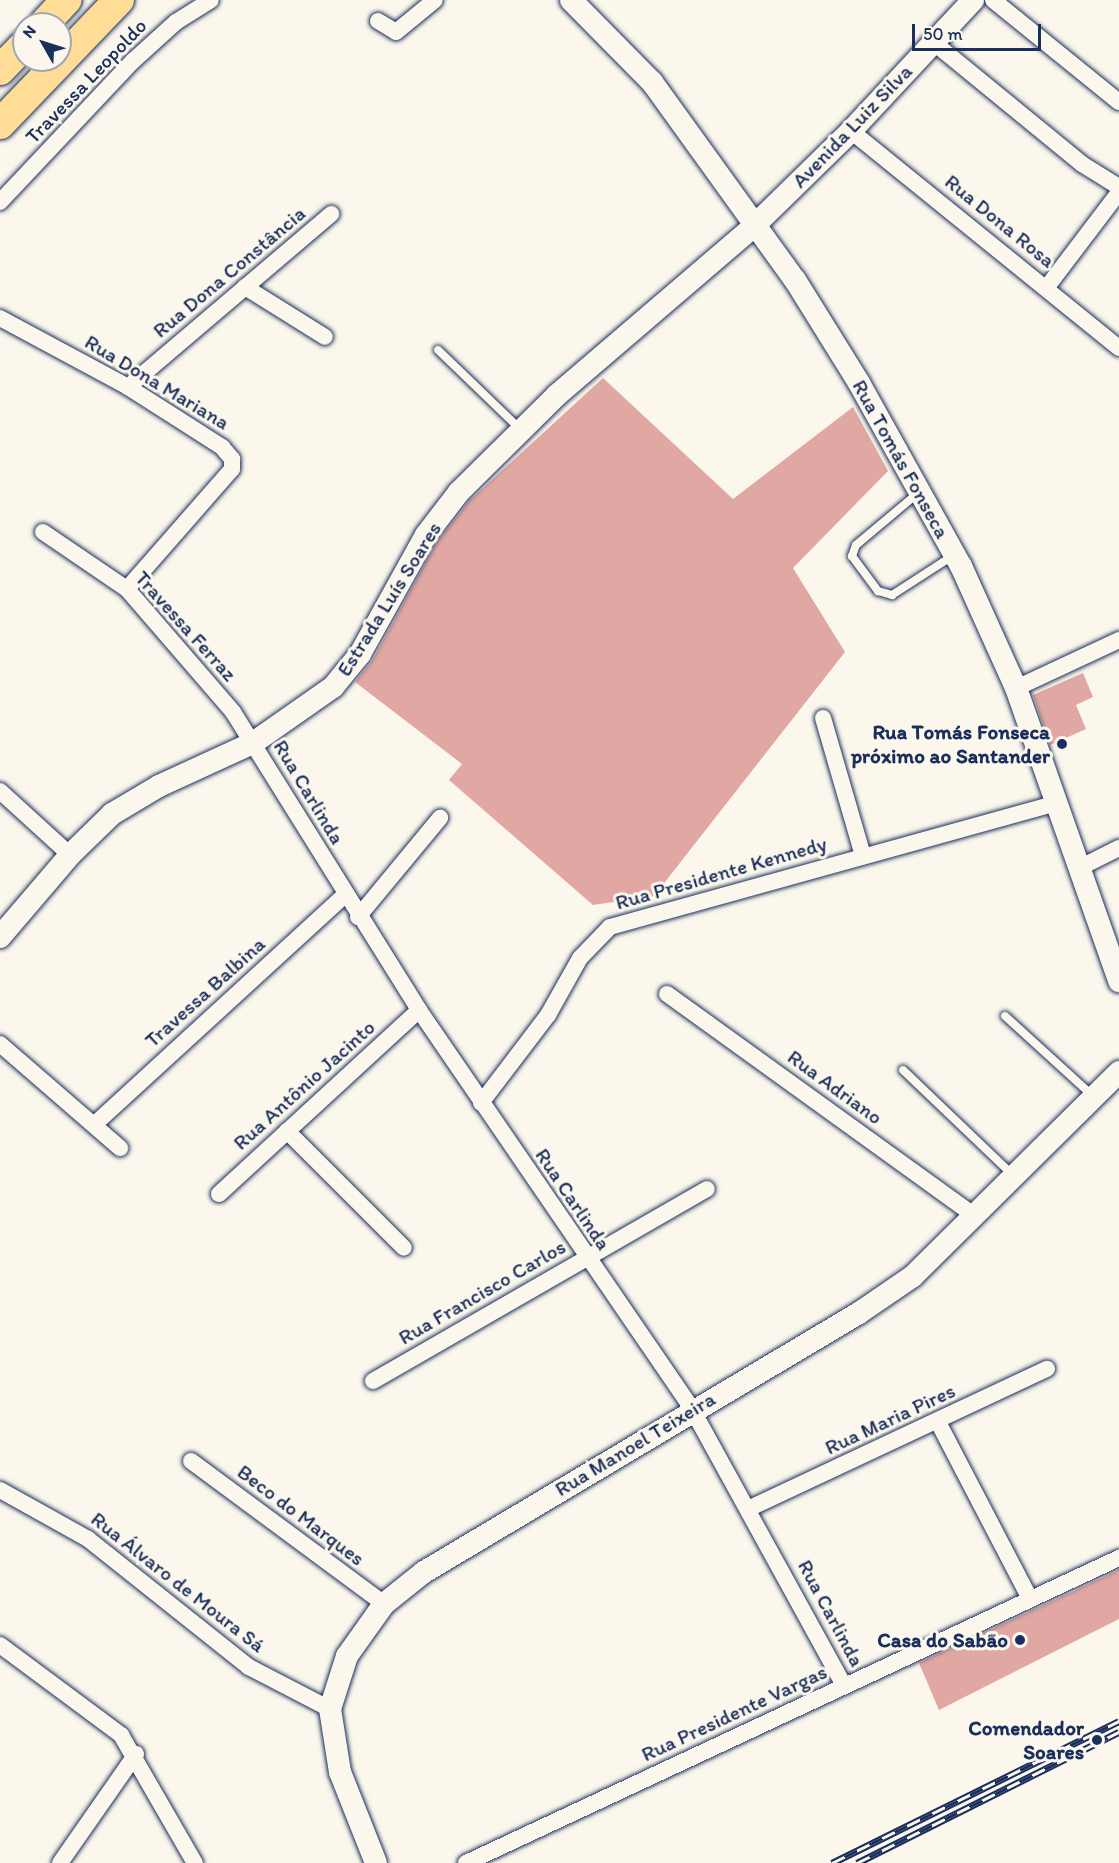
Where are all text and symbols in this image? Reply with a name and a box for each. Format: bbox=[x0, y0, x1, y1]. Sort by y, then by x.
north arrow bbox=[12, 12, 72, 72]
scale bar bbox=[915, 12, 1044, 50]
street label: Travessa Leopoldo bbox=[20, 13, 152, 149]
text: N bbox=[18, 21, 40, 42]
text: 50 m bbox=[923, 23, 963, 45]
street label: Avenida Luiz Silva bbox=[787, 59, 917, 193]
street label: Rua Dona Rosa bbox=[940, 169, 1060, 273]
street label: Rua Dona Constância bbox=[147, 201, 311, 343]
street label: Rua Dona Mariana bbox=[80, 329, 234, 435]
street label: Rua Tomás Fonseca bbox=[847, 376, 955, 542]
street label: Estrada Luís Soares bbox=[331, 517, 447, 681]
street label: Travessa Ferraz bbox=[130, 566, 242, 686]
place label: Rua Tomás Fonseca próximo ao Santander bbox=[851, 719, 1050, 769]
street label: Rua Carlinda bbox=[268, 735, 350, 849]
marker: Rua Tomás Fonseca próximo ao Santander bbox=[1055, 737, 1069, 751]
street label: Rua Presidente Kennedy bbox=[613, 831, 829, 915]
street label: Travessa Balbina bbox=[140, 931, 270, 1053]
street label: Rua Antônio Jacinto bbox=[228, 1015, 380, 1155]
street label: Rua Adriano bbox=[783, 1044, 887, 1130]
street label: Rua Carlinda bbox=[530, 1143, 616, 1255]
street label: Rua Francisco Carlos bbox=[394, 1234, 570, 1350]
street label: Rua Maria Pires bbox=[821, 1378, 959, 1460]
street label: Rua Manoel Teixeira bbox=[552, 1387, 718, 1501]
street label: Beco do Marques bbox=[232, 1459, 370, 1571]
street label: Rua Álvaro de Moura Sá bbox=[86, 1506, 270, 1658]
street label: Rua Carlinda bbox=[792, 1555, 870, 1671]
place label: Casa do Sabão bbox=[877, 1627, 1008, 1653]
marker: Casa do Sabão bbox=[1013, 1633, 1027, 1647]
street label: Rua Presidente Vargas bbox=[637, 1659, 831, 1767]
place label: Comendador Soares bbox=[968, 1715, 1084, 1765]
marker: Comendador Soares bbox=[1088, 1731, 1106, 1749]

